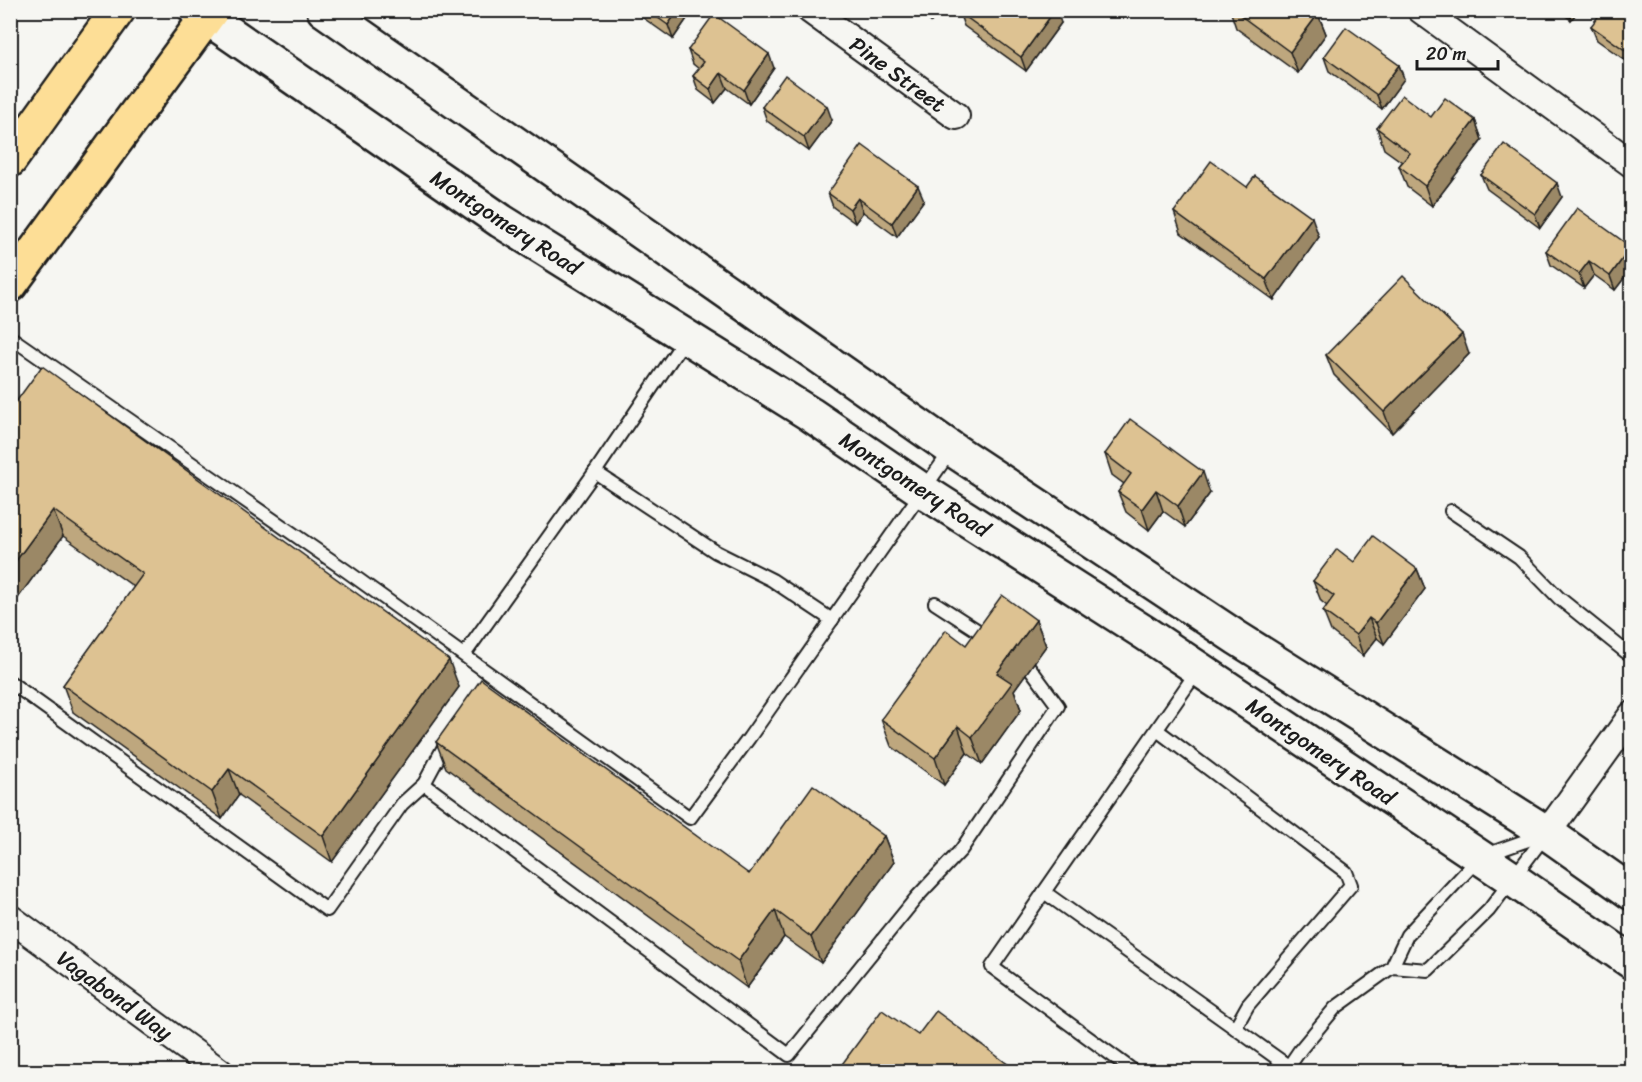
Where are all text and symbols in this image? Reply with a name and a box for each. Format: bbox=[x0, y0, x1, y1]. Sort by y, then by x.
street label: Pine Street bbox=[841, 26, 955, 123]
scale bar bbox=[1417, 33, 1498, 71]
text: 20 m bbox=[1426, 38, 1466, 70]
street label: Montgomery Road bbox=[422, 159, 590, 287]
street label: Montgomery Road bbox=[831, 421, 999, 549]
street label: Montgomery Road bbox=[1238, 687, 1405, 817]
street label: Vagabond Way bbox=[48, 940, 182, 1052]

